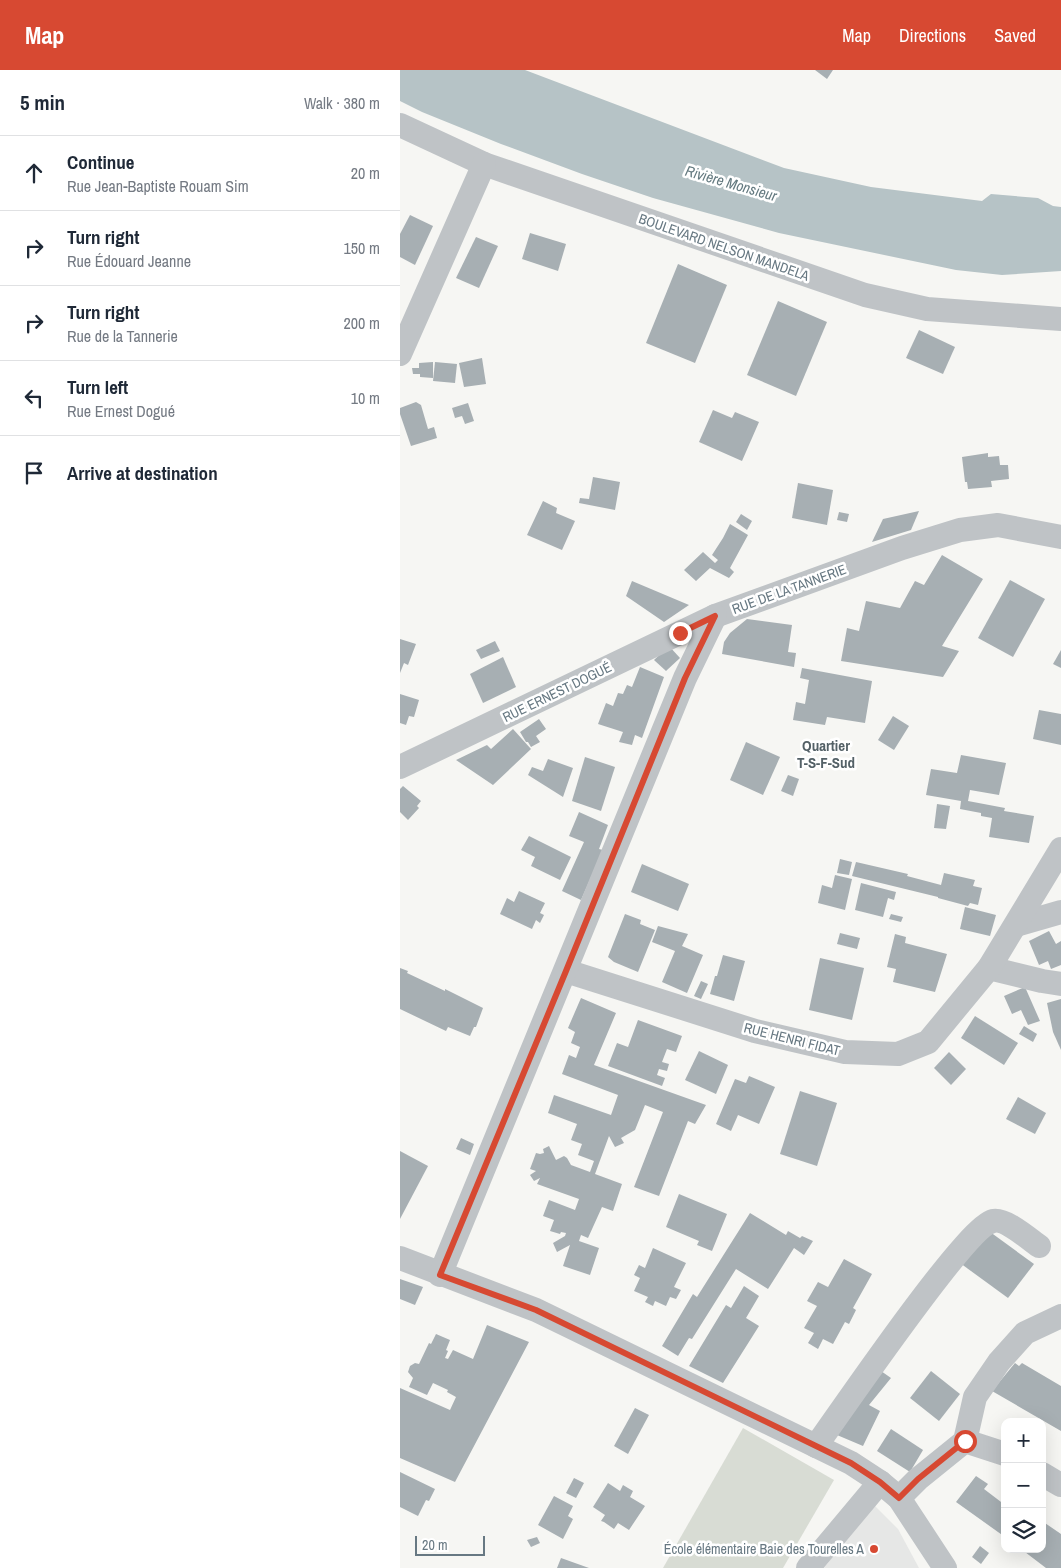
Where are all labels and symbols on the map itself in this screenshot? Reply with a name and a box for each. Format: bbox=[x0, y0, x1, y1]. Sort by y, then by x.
water label: Rivière Monsieur bbox=[683, 160, 780, 206]
street label: BOULEVARD NELSON MANDELA bbox=[636, 209, 812, 285]
street label: RUE DE LA TANNERIE bbox=[729, 560, 849, 618]
route end bbox=[669, 622, 692, 645]
street label: RUE ERNEST DOGUÉ bbox=[500, 658, 614, 726]
district label: Quartier T-S-F-Sud bbox=[797, 735, 855, 773]
street label: RUE HENRI FIDAT bbox=[742, 1018, 842, 1060]
route start bbox=[954, 1430, 977, 1453]
scale bar bbox=[415, 1533, 485, 1556]
place label: École élémentaire Baie des Tourelles A bbox=[664, 1540, 864, 1558]
marker: École élémentaire Baie des Tourelles A bbox=[868, 1543, 880, 1555]

